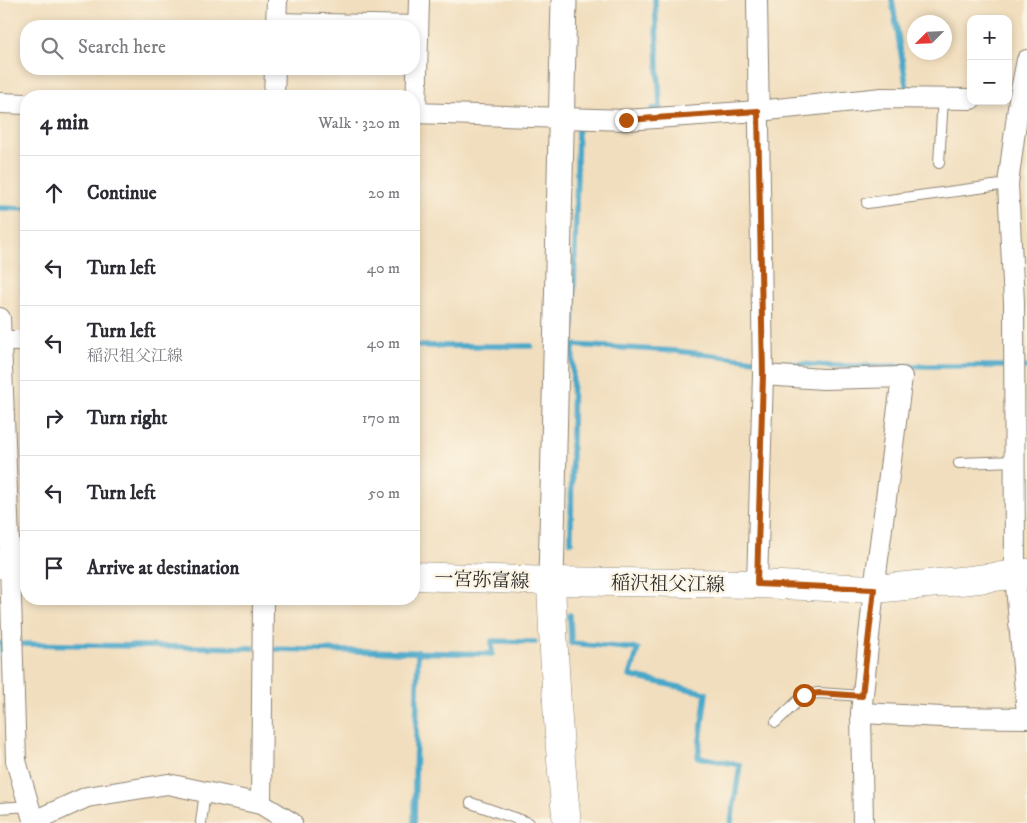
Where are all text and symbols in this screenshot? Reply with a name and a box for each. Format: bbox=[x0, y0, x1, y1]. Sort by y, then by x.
north arrow bbox=[907, 15, 952, 60]
map controls bbox=[967, 15, 1012, 105]
button: + bbox=[967, 15, 1012, 60]
search box bbox=[20, 20, 420, 75]
icon: search bbox=[38, 34, 66, 62]
text: Search here bbox=[78, 36, 166, 59]
button: − bbox=[967, 60, 1012, 105]
route end bbox=[615, 109, 638, 132]
text: 4 min bbox=[40, 110, 89, 136]
text: Walk · 320 m bbox=[318, 113, 400, 133]
icon: ahead bbox=[40, 179, 68, 207]
text: Continue bbox=[87, 182, 157, 205]
text: 20 m bbox=[368, 183, 400, 203]
icon: left bbox=[40, 254, 68, 282]
text: Turn left bbox=[87, 257, 156, 280]
text: 40 m bbox=[367, 258, 400, 278]
text: Turn left bbox=[87, 320, 156, 343]
icon: left bbox=[40, 329, 68, 357]
text: 40 m bbox=[367, 333, 400, 353]
text: 稲沢祖父江線 bbox=[87, 346, 183, 366]
icon: right bbox=[40, 404, 68, 432]
text: Turn right bbox=[87, 407, 167, 430]
text: 170 m bbox=[362, 408, 400, 428]
icon: left bbox=[40, 479, 68, 507]
text: Turn left bbox=[87, 482, 156, 505]
text: 50 m bbox=[368, 483, 400, 503]
icon: arrive bbox=[40, 554, 68, 582]
text: Arrive at destination bbox=[87, 557, 239, 580]
street label: 一宮弥富線 bbox=[434, 567, 530, 594]
street label: 稲沢祖父江線 bbox=[611, 572, 725, 597]
route start bbox=[793, 684, 816, 707]

